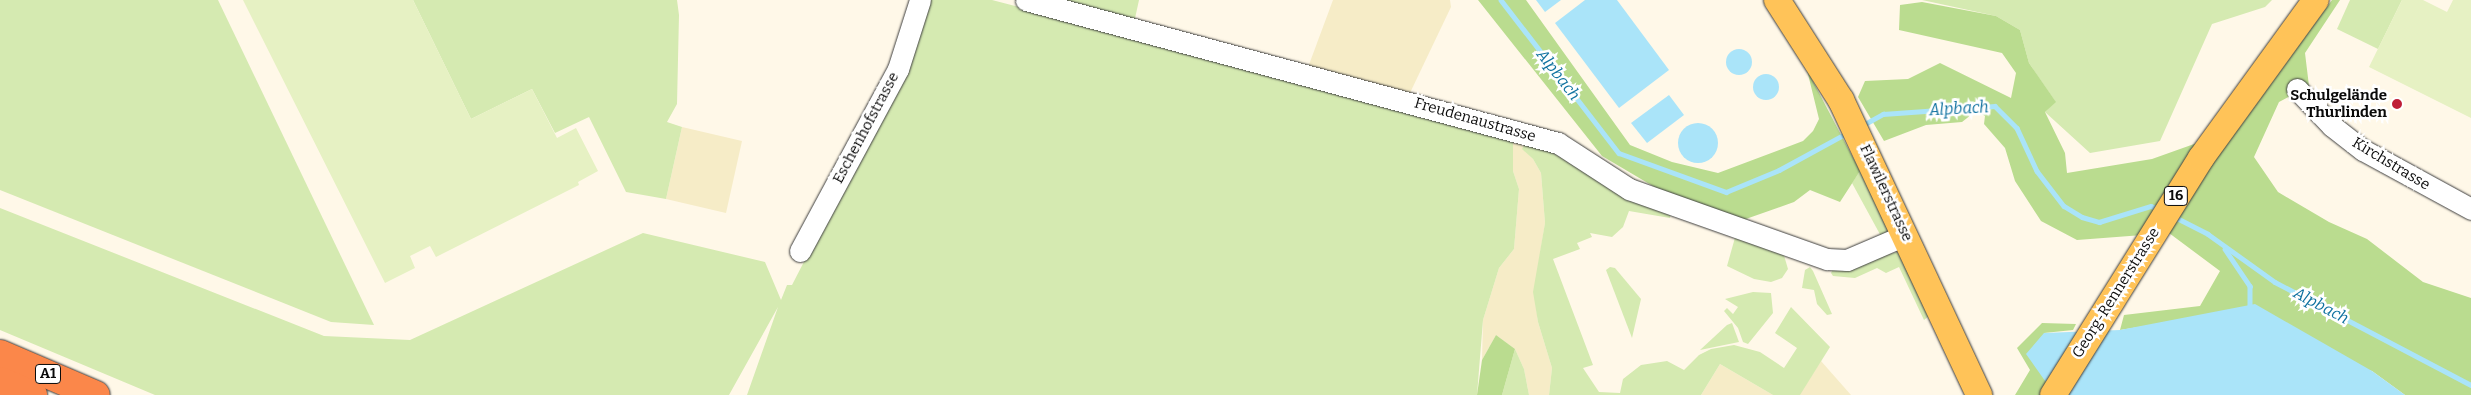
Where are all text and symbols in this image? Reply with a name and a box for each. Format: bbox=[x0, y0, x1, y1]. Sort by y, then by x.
water label: Alpbach bbox=[1532, 46, 1584, 104]
street label: Eschenhofstrasse bbox=[829, 69, 903, 187]
place label: Schulgelände Thurlinden bbox=[2290, 86, 2387, 121]
street label: Freudenaustrasse bbox=[1412, 94, 1538, 146]
water label: Alpbach bbox=[1929, 98, 1989, 120]
marker: Schulgelände Thurlinden bbox=[2391, 98, 2403, 110]
street label: Kirchstrasse bbox=[2349, 134, 2433, 194]
street label: Flawilerstrasse bbox=[1856, 142, 1916, 244]
road number: 16 bbox=[2164, 185, 2188, 208]
street label: Georg-Rennerstrasse bbox=[2069, 224, 2163, 362]
water label: Alpbach bbox=[2290, 284, 2352, 328]
road number: A1 bbox=[34, 362, 62, 386]

